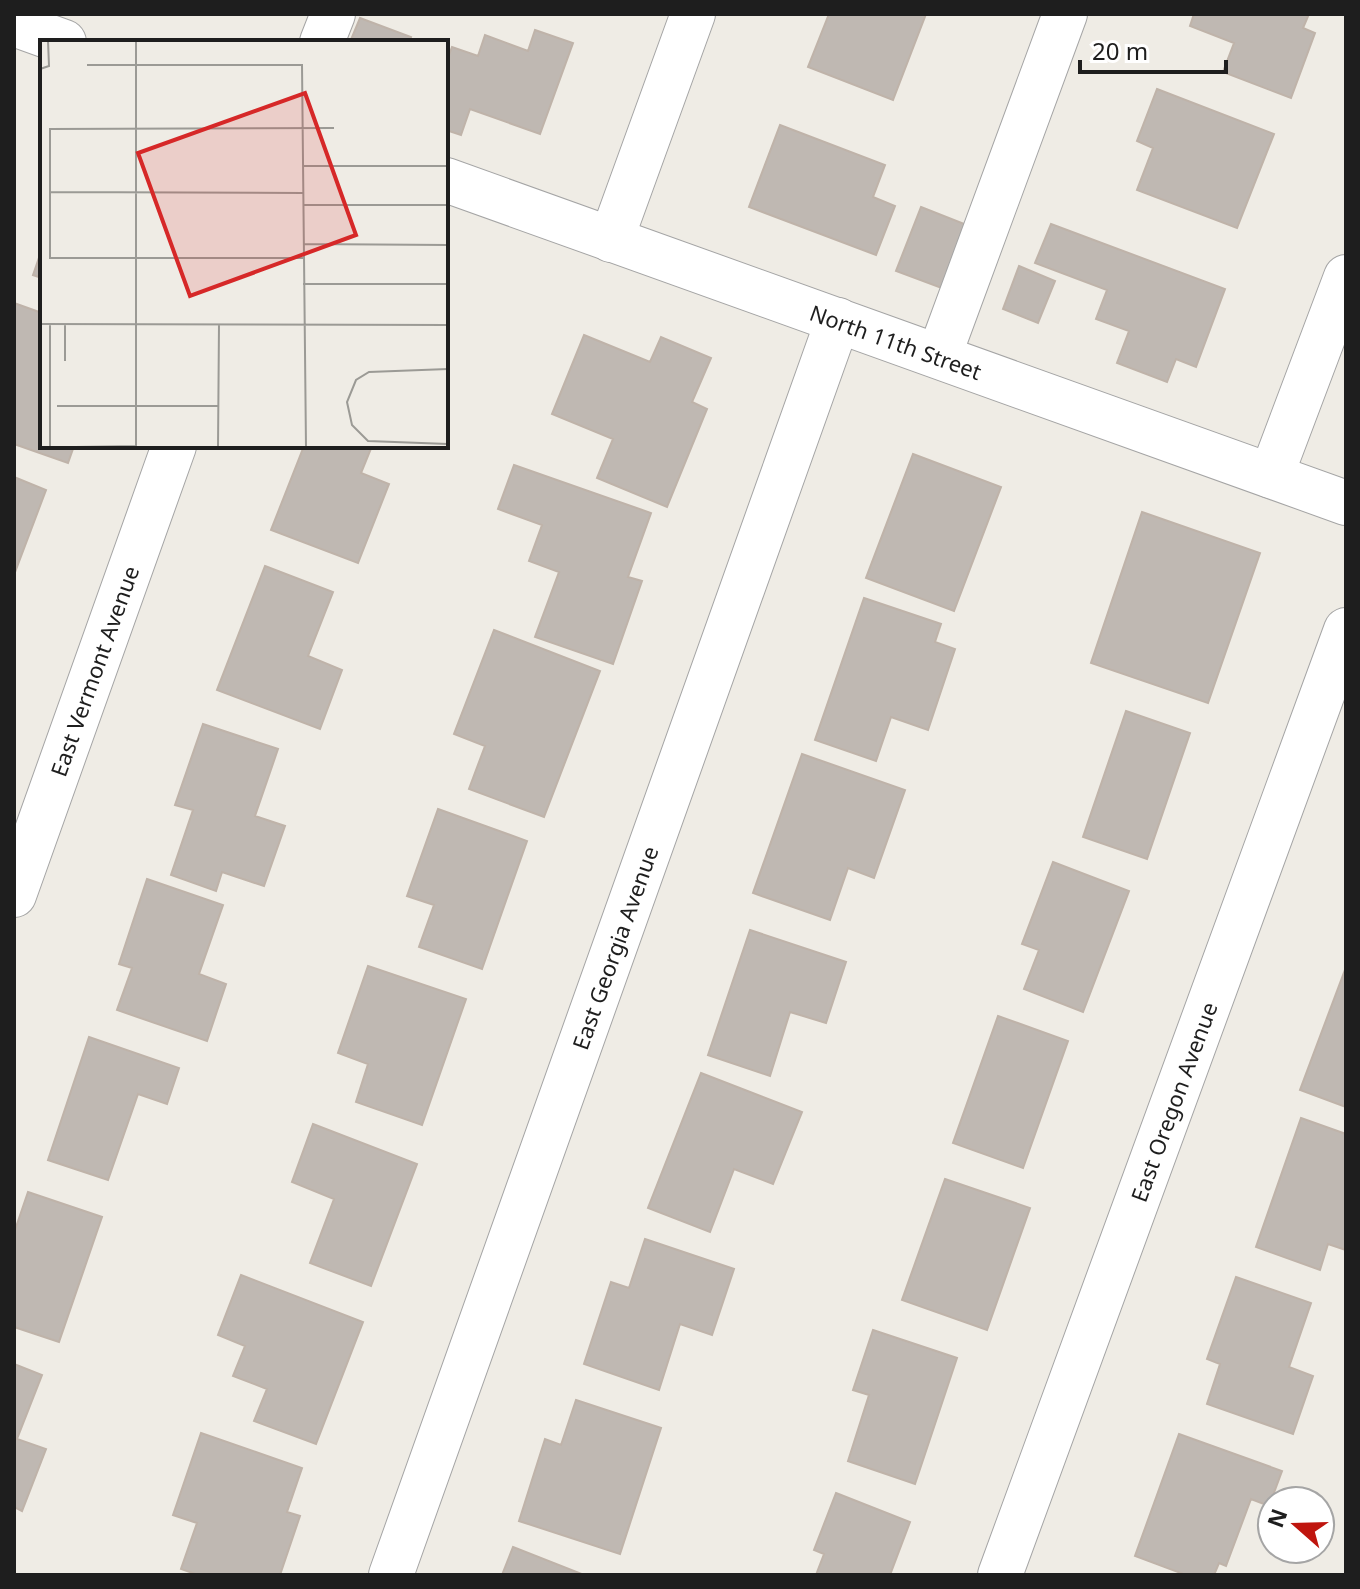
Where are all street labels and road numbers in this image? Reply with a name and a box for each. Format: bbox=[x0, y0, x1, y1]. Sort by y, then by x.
street label: North 11th Street bbox=[806, 297, 986, 386]
street label: East Vermont Avenue bbox=[43, 561, 145, 780]
street label: East Georgia Avenue bbox=[564, 842, 665, 1053]
street label: East Oregon Avenue bbox=[1123, 998, 1224, 1206]

